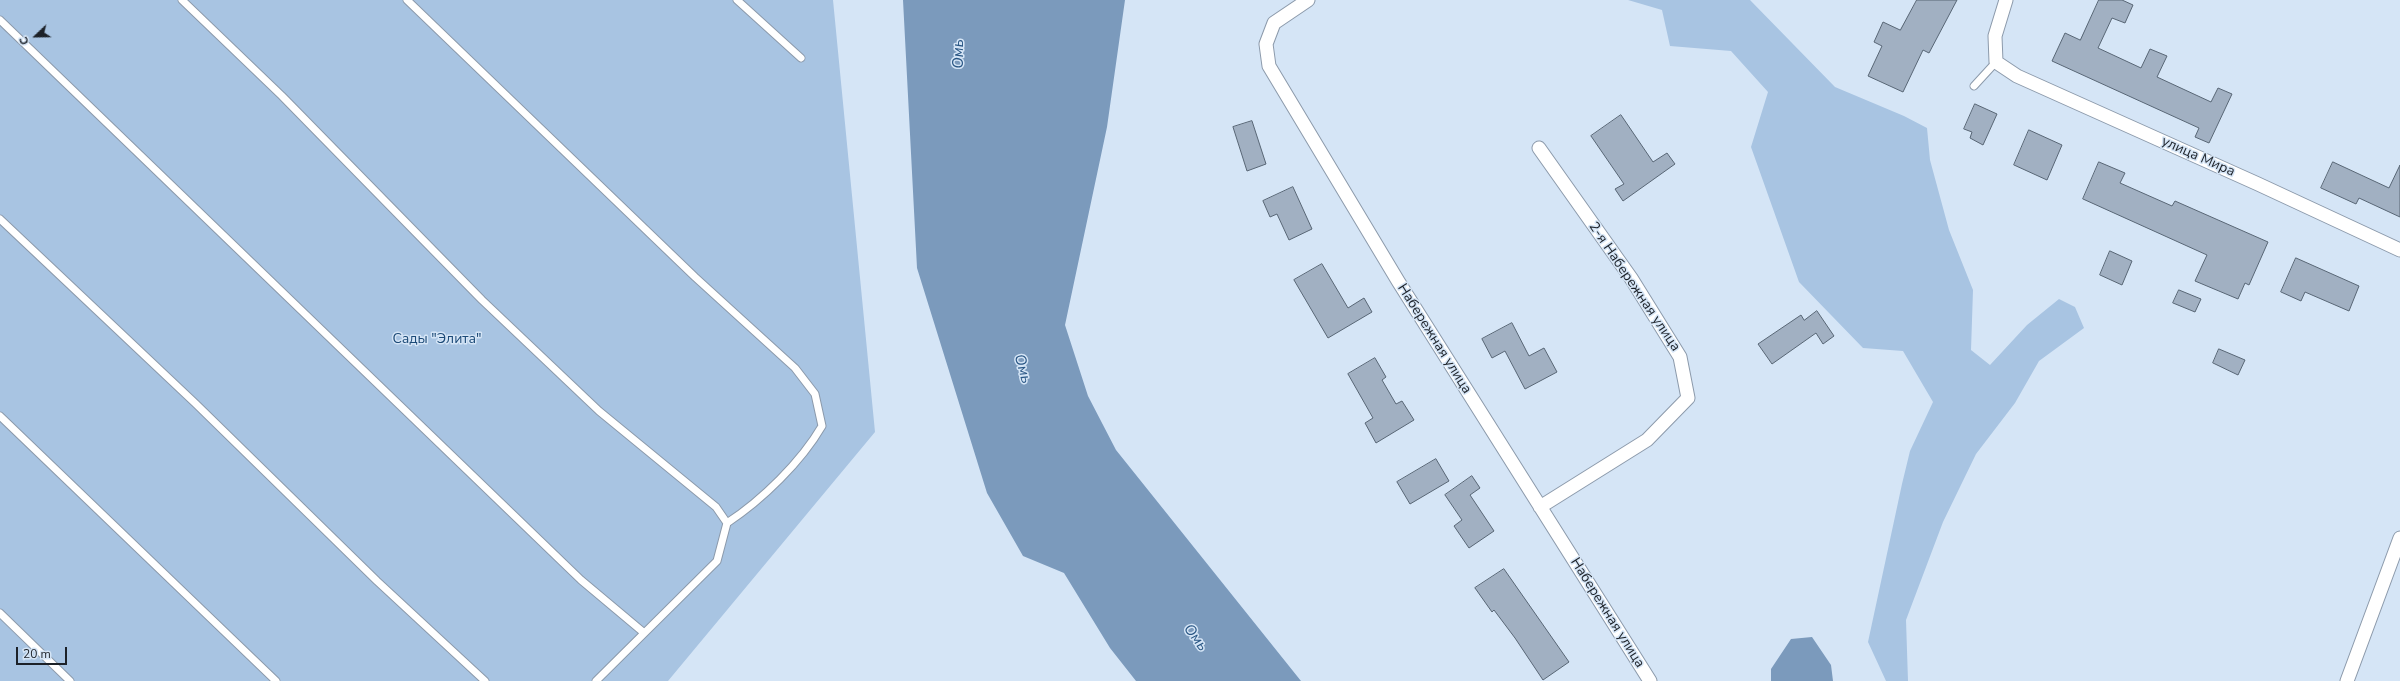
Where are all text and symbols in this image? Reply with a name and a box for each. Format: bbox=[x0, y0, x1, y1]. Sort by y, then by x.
north arrow bbox=[16, 16, 56, 56]
text: С bbox=[16, 34, 33, 47]
water label: Омь bbox=[950, 39, 968, 69]
street label: улица Мира bbox=[2159, 133, 2237, 181]
street label: 2-я Набережная улица bbox=[1585, 219, 1683, 355]
street label: Набережная улица bbox=[1393, 281, 1475, 397]
park label: Сады "Элита" bbox=[392, 332, 482, 348]
water label: Омь bbox=[1009, 352, 1035, 386]
street label: Набережная улица bbox=[1566, 555, 1648, 671]
water label: Омь bbox=[1179, 621, 1211, 655]
scale bar bbox=[18, 639, 69, 665]
text: 20 m bbox=[23, 646, 51, 662]

